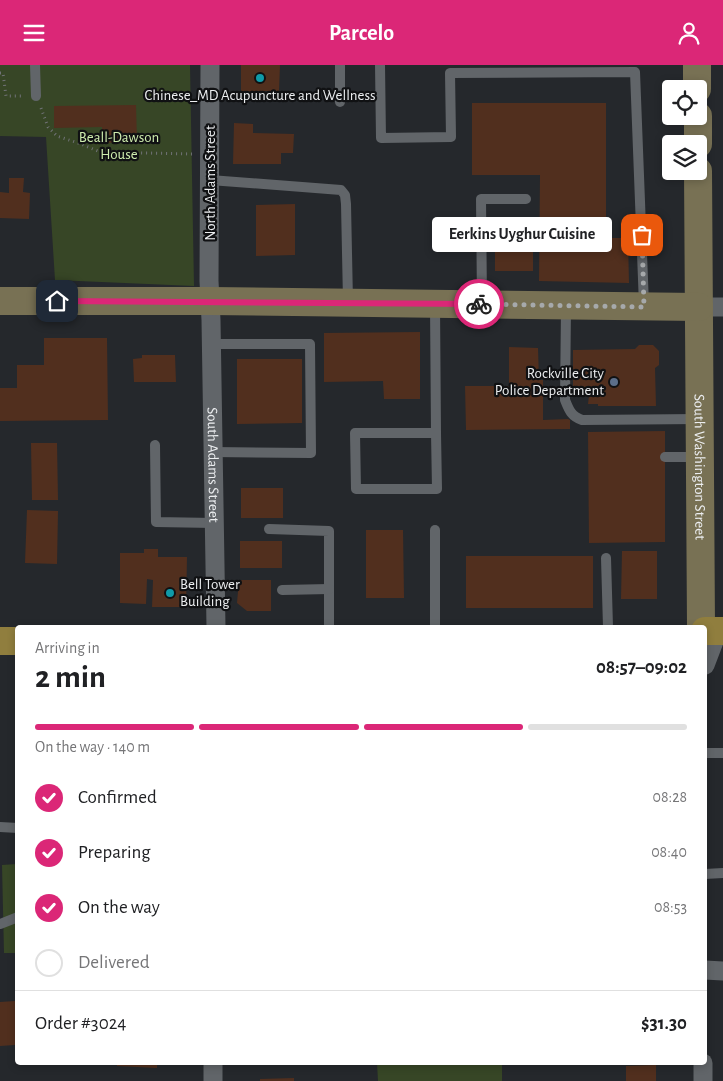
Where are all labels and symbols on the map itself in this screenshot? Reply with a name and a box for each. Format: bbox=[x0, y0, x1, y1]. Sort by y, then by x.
marker: Chinese_MD Acupuncture and Wellness bbox=[254, 72, 266, 84]
place label: Chinese_MD Acupuncture and Wellness bbox=[144, 88, 376, 103]
street label: North Adams Street bbox=[203, 125, 218, 241]
park label: Beall-Dawson House bbox=[79, 130, 159, 162]
pin bbox=[621, 214, 663, 256]
callout: Eerkins Uyghur Cuisine bbox=[432, 217, 612, 253]
courier bbox=[454, 279, 504, 329]
pin bbox=[36, 280, 78, 322]
place label: Rockville City Police Department bbox=[495, 366, 605, 398]
marker: Rockville City Police Department bbox=[608, 376, 620, 388]
street label: South Washington Street bbox=[691, 394, 707, 540]
street label: South Adams Street bbox=[204, 407, 221, 523]
place label: Bell Tower Building bbox=[180, 577, 240, 609]
marker: Bell Tower Building bbox=[164, 587, 176, 599]

